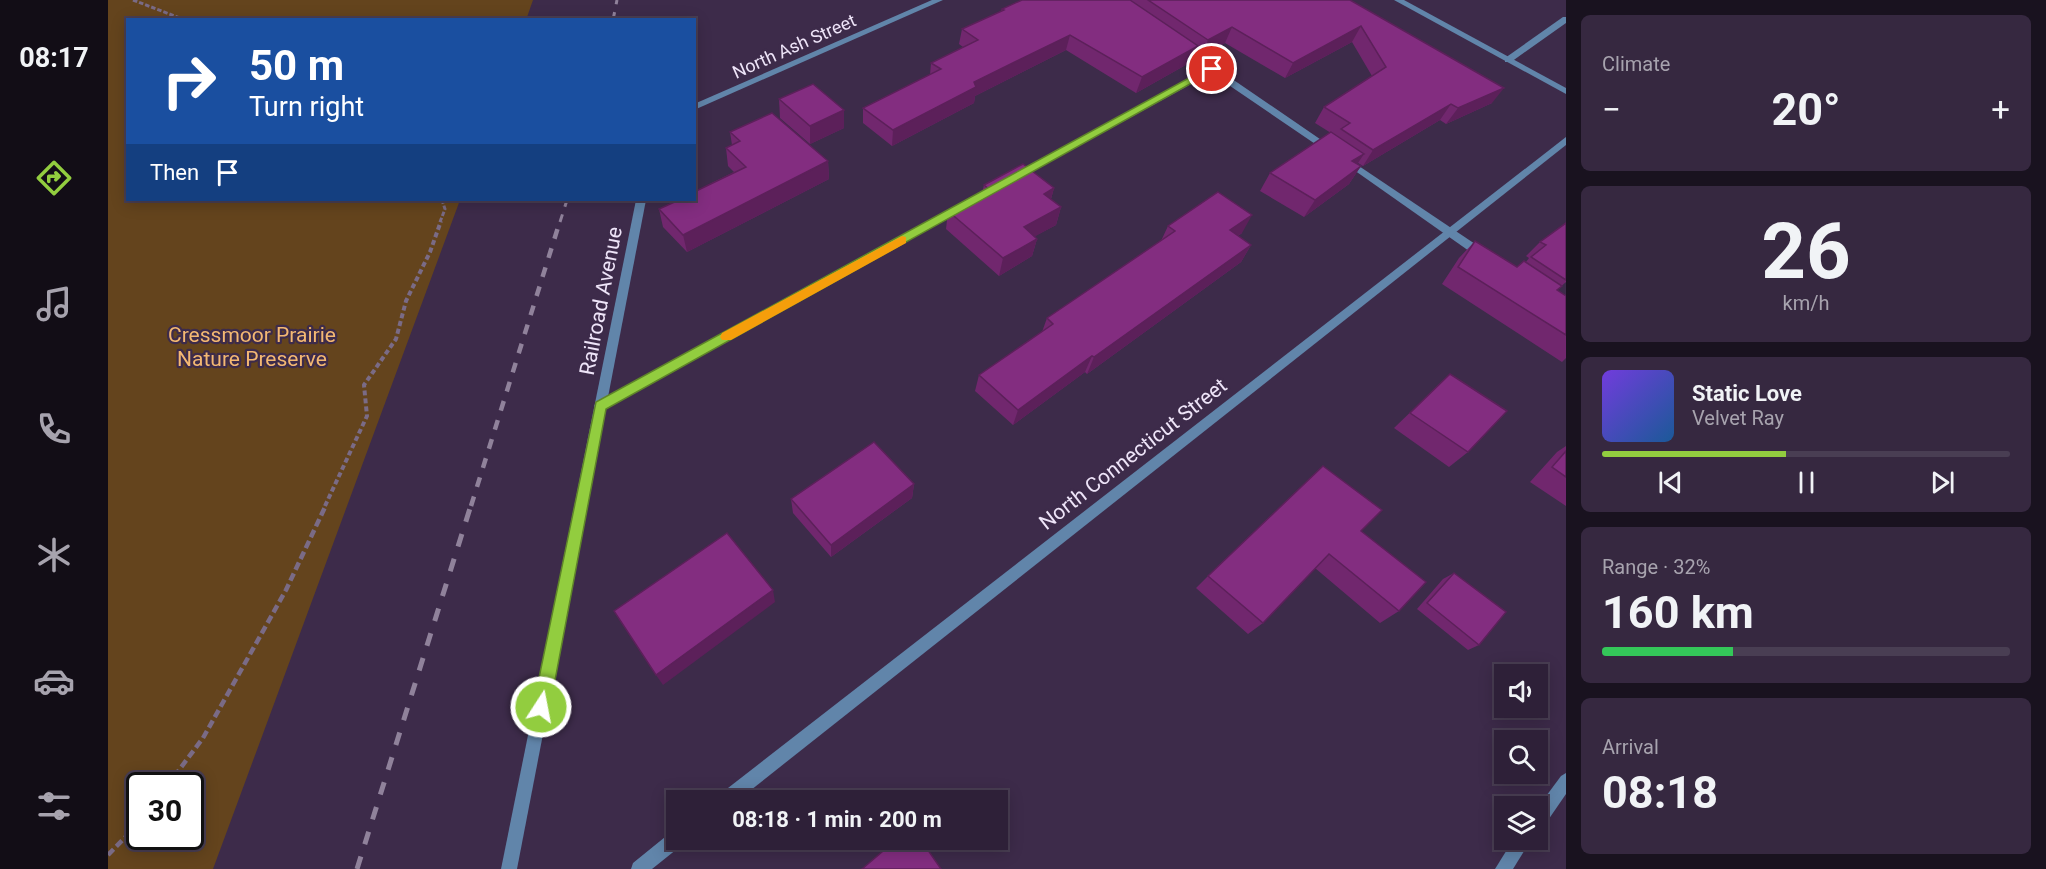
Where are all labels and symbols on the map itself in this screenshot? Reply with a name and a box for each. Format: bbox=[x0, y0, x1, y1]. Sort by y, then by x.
street label: North Ash Street bbox=[729, 9, 859, 83]
pin bbox=[1186, 43, 1237, 94]
street label: Railroad Avenue bbox=[575, 225, 627, 377]
park label: Cressmoor Prairie Nature Preserve bbox=[168, 323, 336, 371]
street label: North Connecticut Street bbox=[1035, 373, 1232, 535]
position arrow bbox=[509, 675, 573, 739]
speed limit sign: 30 bbox=[126, 772, 204, 850]

